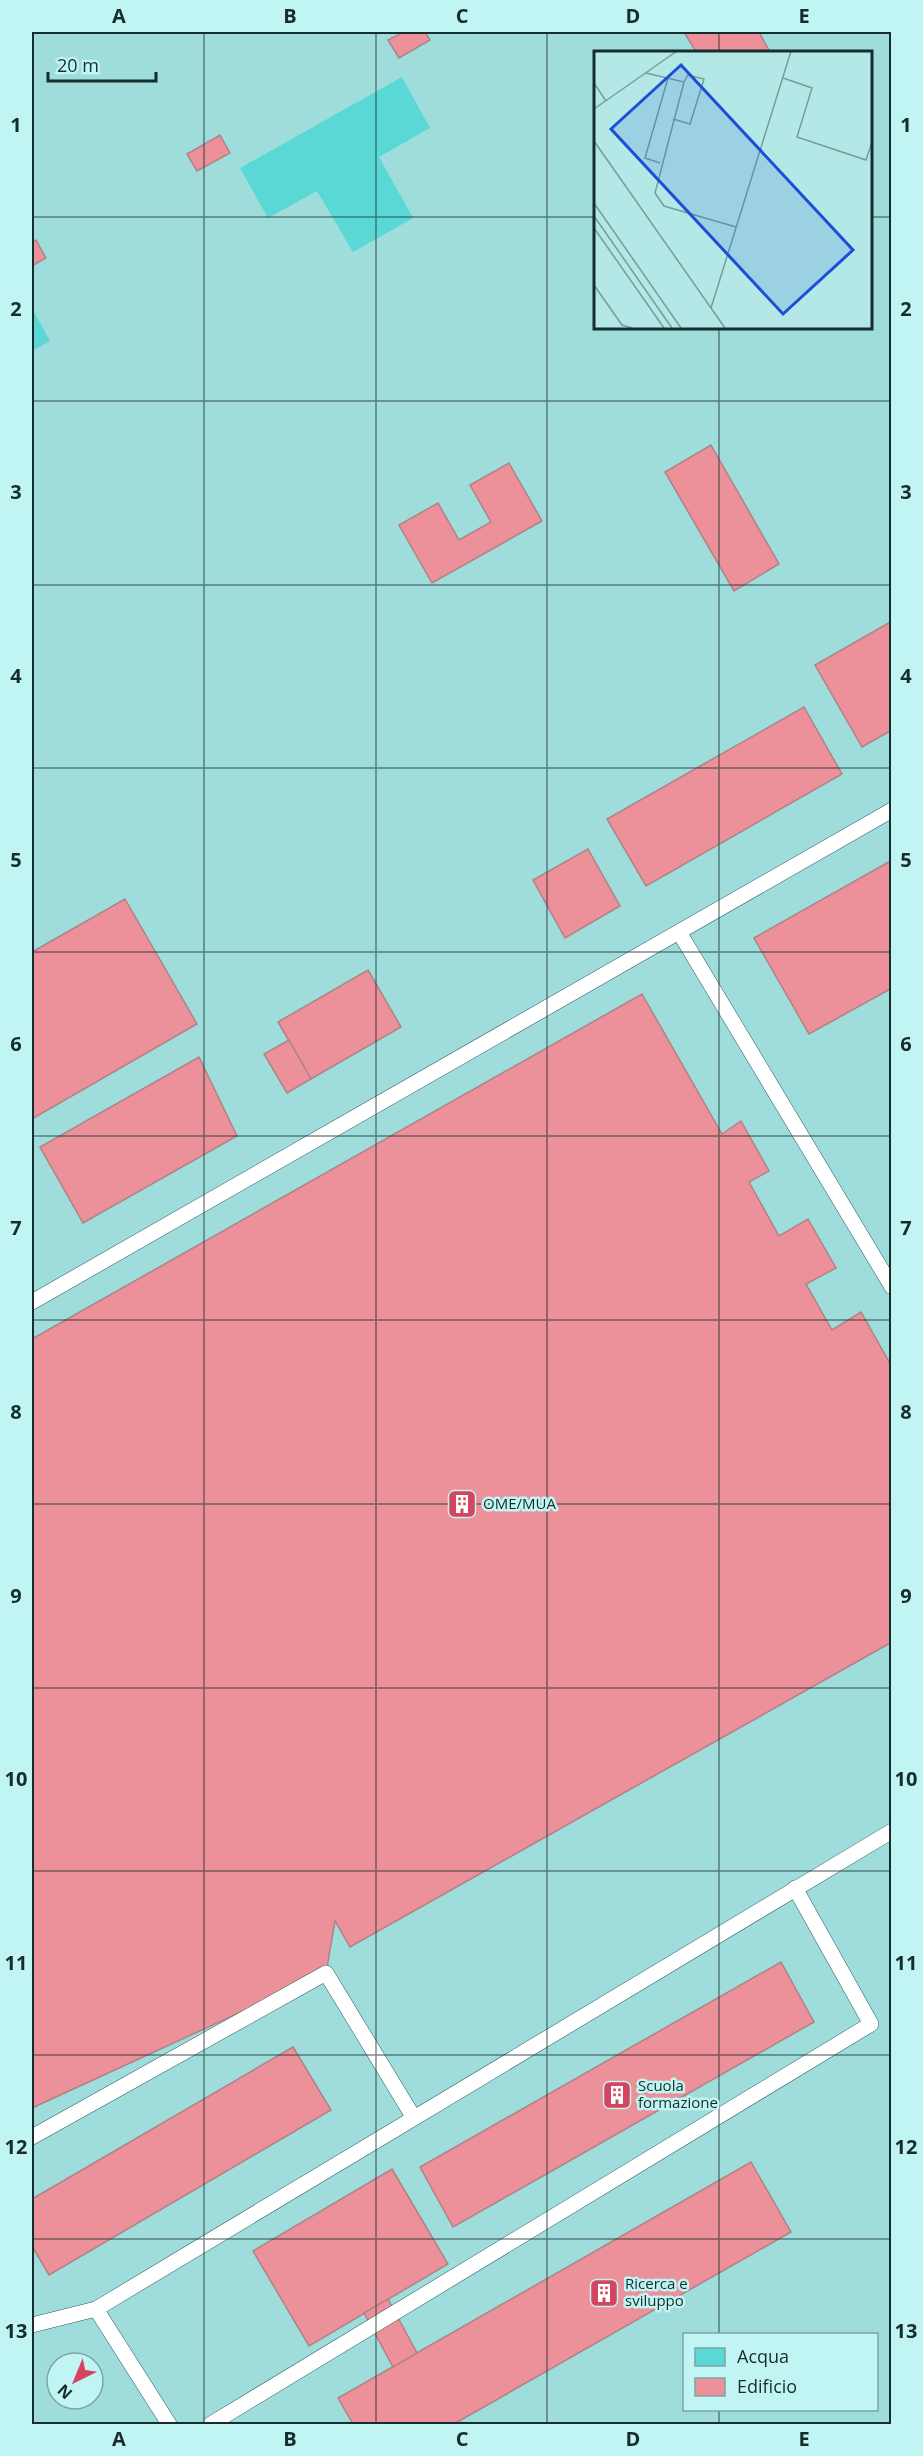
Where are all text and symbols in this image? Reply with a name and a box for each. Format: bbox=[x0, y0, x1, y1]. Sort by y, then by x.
text: A bbox=[112, 2, 126, 29]
text: B bbox=[283, 2, 297, 29]
text: C bbox=[456, 2, 469, 29]
text: D bbox=[626, 2, 640, 29]
text: E bbox=[798, 2, 810, 29]
scale bar bbox=[48, 45, 156, 83]
inset map bbox=[594, 51, 872, 328]
text: 20 m bbox=[57, 53, 99, 77]
text: 1 bbox=[10, 111, 22, 138]
text: 1 bbox=[900, 111, 912, 138]
text: 2 bbox=[10, 295, 22, 322]
text: 2 bbox=[900, 295, 912, 322]
text: 3 bbox=[10, 478, 22, 505]
text: 3 bbox=[900, 478, 912, 505]
text: 4 bbox=[10, 662, 22, 689]
text: 4 bbox=[900, 662, 912, 689]
text: 5 bbox=[10, 846, 22, 873]
text: 5 bbox=[900, 846, 912, 873]
text: 6 bbox=[10, 1030, 22, 1057]
text: 6 bbox=[900, 1030, 912, 1057]
text: 7 bbox=[10, 1214, 22, 1241]
text: 7 bbox=[900, 1214, 912, 1241]
text: 8 bbox=[10, 1398, 22, 1425]
text: 8 bbox=[900, 1398, 912, 1425]
building icon: OME/MUA bbox=[446, 1488, 478, 1520]
place label: OME/MUA bbox=[483, 1493, 556, 1513]
text: 9 bbox=[10, 1582, 22, 1609]
text: 9 bbox=[900, 1582, 912, 1609]
text: 10 bbox=[5, 1765, 27, 1792]
text: 10 bbox=[895, 1765, 917, 1792]
text: 11 bbox=[5, 1949, 27, 1976]
text: 11 bbox=[895, 1949, 917, 1976]
place label: Scuola formazione bbox=[638, 2075, 718, 2112]
building icon: Scuola formazione bbox=[601, 2079, 633, 2111]
text: 12 bbox=[5, 2133, 27, 2160]
text: 12 bbox=[895, 2133, 917, 2160]
place label: Ricerca e sviluppo bbox=[625, 2273, 688, 2310]
building icon: Ricerca e sviluppo bbox=[588, 2277, 620, 2309]
text: 13 bbox=[5, 2317, 27, 2344]
text: 13 bbox=[895, 2317, 917, 2344]
legend bbox=[683, 2333, 878, 2411]
text: Acqua bbox=[737, 2344, 789, 2368]
north arrow bbox=[45, 2351, 105, 2411]
text: Edificio bbox=[737, 2374, 797, 2398]
text: N bbox=[53, 2379, 77, 2404]
text: A bbox=[112, 2425, 126, 2452]
text: B bbox=[283, 2425, 297, 2452]
text: C bbox=[456, 2425, 469, 2452]
text: D bbox=[626, 2425, 640, 2452]
text: E bbox=[798, 2425, 810, 2452]

